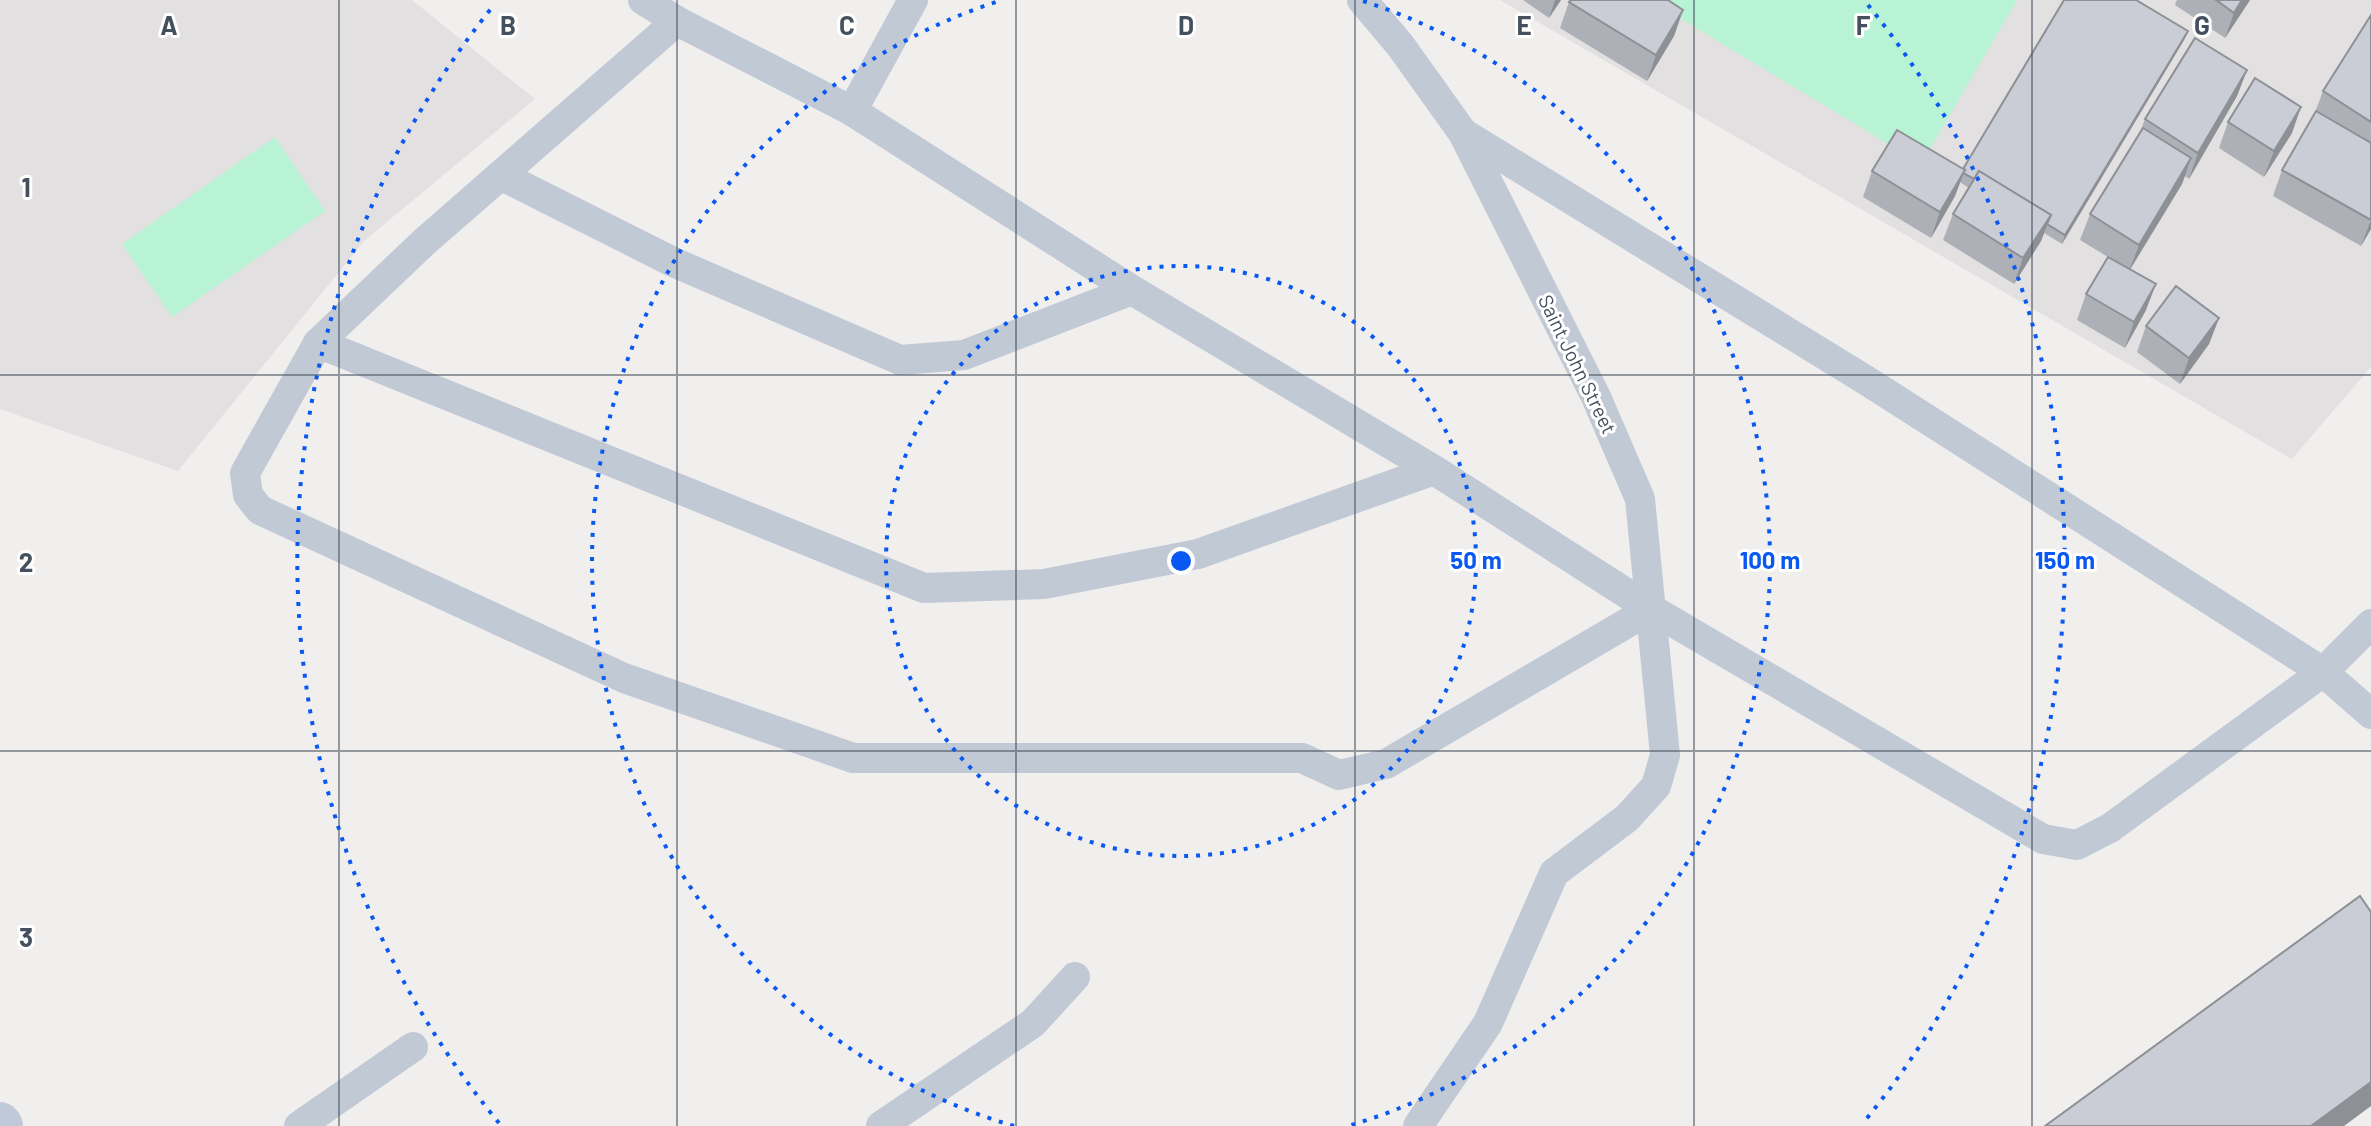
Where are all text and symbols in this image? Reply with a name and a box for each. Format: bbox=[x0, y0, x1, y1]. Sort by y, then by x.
text: A bbox=[160, 9, 178, 40]
text: B bbox=[500, 9, 516, 40]
text: C bbox=[839, 9, 855, 40]
text: D bbox=[1178, 9, 1194, 40]
text: E bbox=[1516, 9, 1532, 40]
text: F bbox=[1856, 9, 1871, 40]
text: G bbox=[2194, 9, 2210, 40]
text: 1 bbox=[21, 171, 31, 202]
street label: Saint John Street bbox=[1534, 291, 1622, 437]
text: 50 m bbox=[1450, 545, 1502, 574]
text: 100 m bbox=[1740, 545, 1800, 574]
text: 150 m bbox=[2035, 545, 2095, 574]
text: 2 bbox=[19, 546, 33, 577]
centre of rings bbox=[1167, 547, 1195, 575]
text: 3 bbox=[19, 921, 33, 952]

